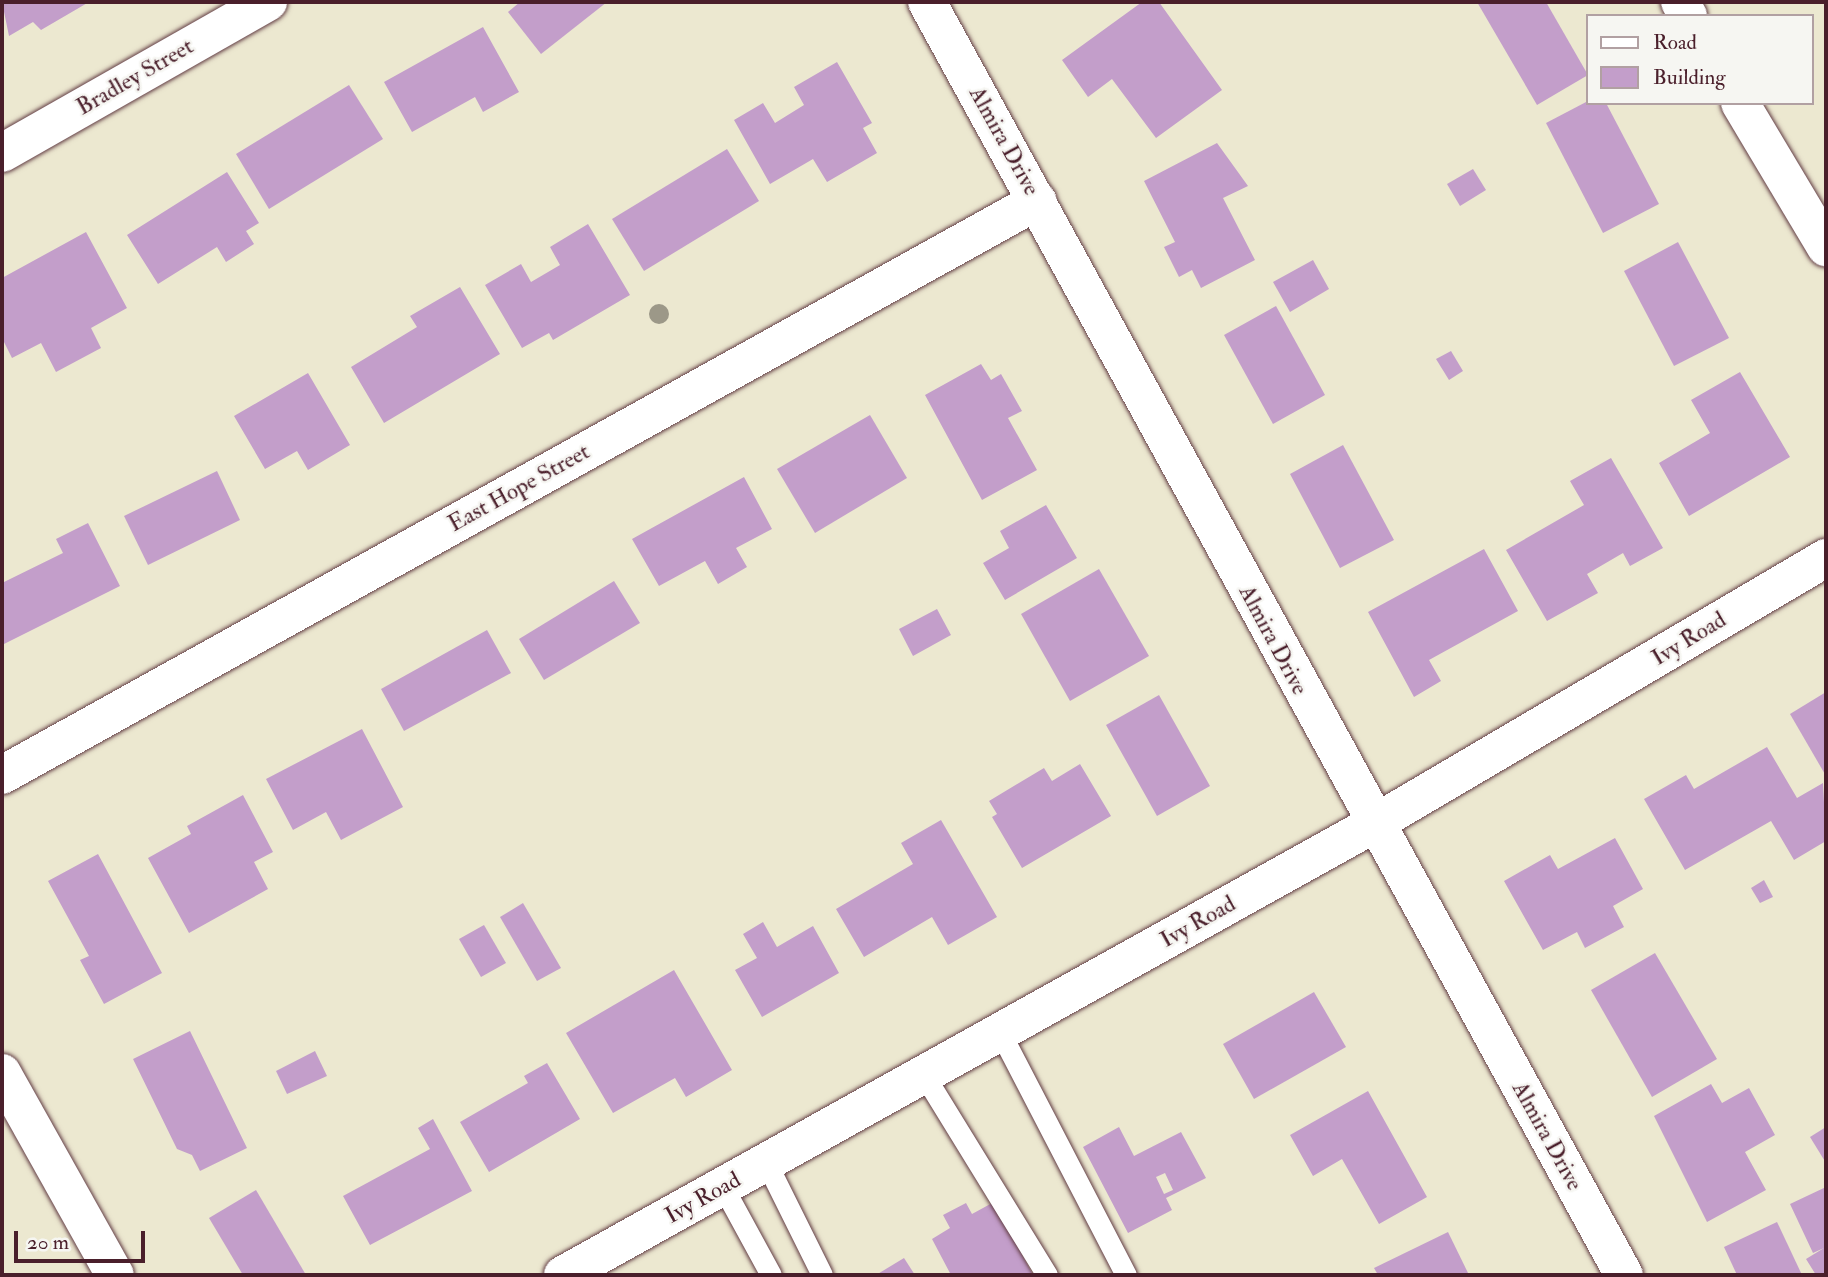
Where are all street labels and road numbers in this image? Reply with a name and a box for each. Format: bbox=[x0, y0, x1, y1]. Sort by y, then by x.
street label: Bradley Street bbox=[72, 33, 198, 121]
street label: Almira Drive bbox=[963, 82, 1045, 200]
street label: East Hope Street bbox=[444, 438, 594, 538]
street label: Almira Drive bbox=[1233, 581, 1313, 699]
street label: Ivy Road bbox=[1647, 606, 1731, 672]
street label: Ivy Road bbox=[1155, 890, 1241, 954]
street label: Almira Drive bbox=[1506, 1077, 1588, 1195]
street label: Ivy Road bbox=[660, 1166, 746, 1230]

